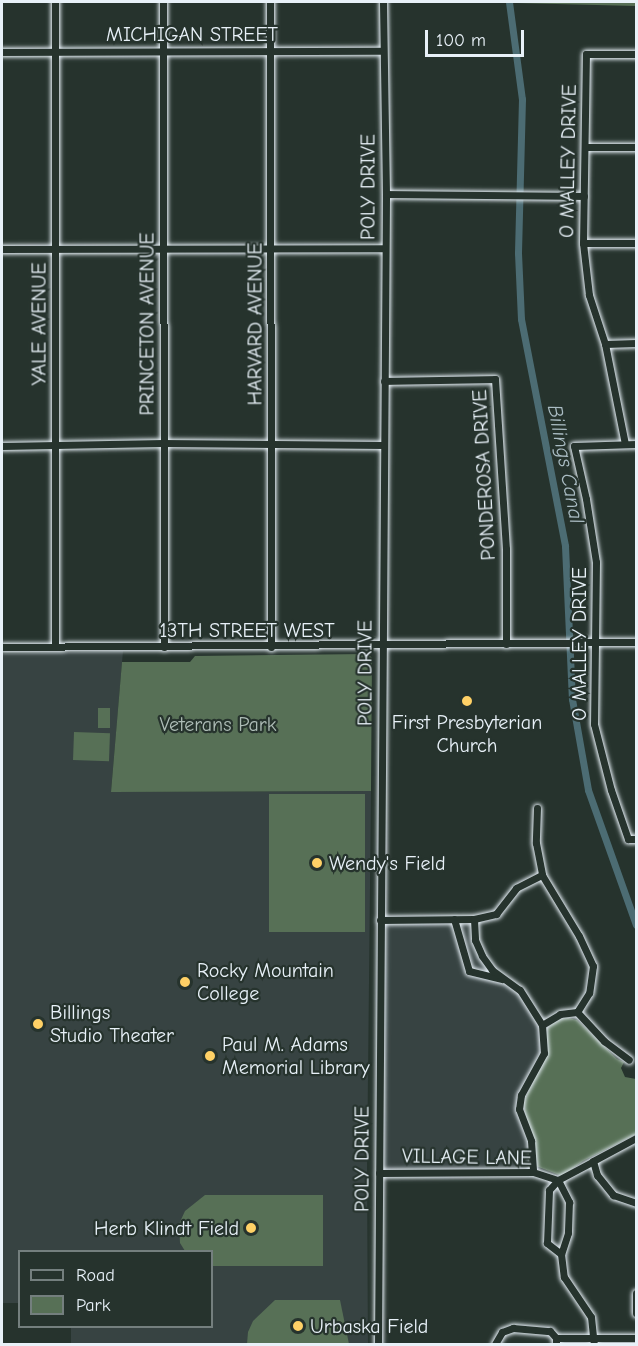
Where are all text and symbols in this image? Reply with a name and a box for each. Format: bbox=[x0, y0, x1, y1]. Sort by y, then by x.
scale bar bbox=[428, 18, 527, 56]
street label: MICHIGAN STREET bbox=[106, 22, 278, 46]
text: 100 m bbox=[436, 30, 486, 51]
street label: O MALLEY DRIVE bbox=[555, 84, 581, 238]
street label: POLY DRIVE bbox=[356, 134, 380, 240]
street label: PRINCETON AVENUE bbox=[135, 232, 159, 416]
street label: HARVARD AVENUE bbox=[243, 243, 267, 405]
street label: YALE AVENUE bbox=[27, 263, 51, 385]
street label: PONDEROSA DRIVE bbox=[468, 389, 500, 561]
water label: Billings Canal bbox=[542, 402, 590, 526]
street label: O MALLEY DRIVE bbox=[567, 567, 591, 721]
street label: 13TH STREET WEST bbox=[159, 618, 335, 642]
street label: POLY DRIVE bbox=[353, 620, 377, 726]
marker: First Presbyterian Church bbox=[460, 694, 474, 708]
place label: First Presbyterian Church bbox=[392, 710, 542, 757]
park label: Veterans Park bbox=[160, 712, 276, 736]
place label: Wendy's Field bbox=[329, 851, 446, 875]
marker: Wendy's Field bbox=[310, 856, 324, 870]
place label: Rocky Mountain College bbox=[197, 958, 334, 1005]
marker: Rocky Mountain College bbox=[178, 975, 192, 989]
place label: Billings Studio Theater bbox=[50, 1000, 174, 1047]
marker: Billings Studio Theater bbox=[31, 1017, 45, 1031]
place label: Paul M. Adams Memorial Library bbox=[222, 1032, 370, 1079]
marker: Paul M. Adams Memorial Library bbox=[203, 1049, 217, 1063]
street label: POLY DRIVE bbox=[350, 1106, 374, 1212]
street label: VILLAGE LANE bbox=[402, 1144, 532, 1170]
place label: Herb Klindt Field bbox=[94, 1216, 239, 1240]
marker: Herb Klindt Field bbox=[244, 1221, 258, 1235]
legend bbox=[18, 1250, 213, 1328]
text: Road bbox=[76, 1265, 115, 1286]
text: Park bbox=[76, 1295, 110, 1316]
place label: Urbaska Field bbox=[310, 1314, 428, 1338]
marker: Urbaska Field bbox=[291, 1319, 305, 1333]

